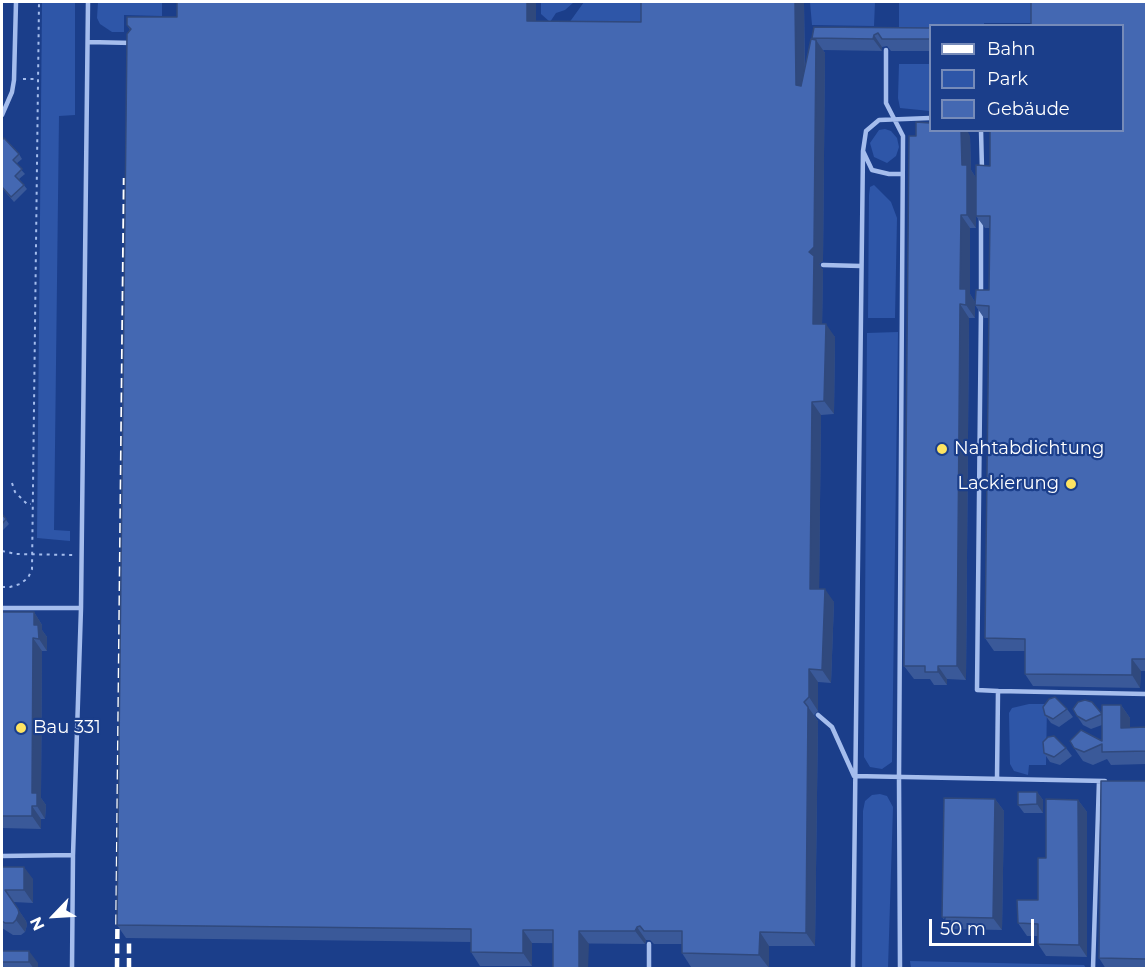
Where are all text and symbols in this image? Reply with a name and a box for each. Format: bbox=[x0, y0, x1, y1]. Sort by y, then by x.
legend bbox=[929, 24, 1124, 132]
text: Bahn bbox=[987, 38, 1036, 60]
text: Park bbox=[987, 68, 1028, 90]
text: Gebäude bbox=[987, 98, 1070, 120]
place label: Nahtabdichtung bbox=[954, 438, 1104, 460]
marker: Nahtabdichtung bbox=[935, 442, 949, 456]
place label: Lackierung bbox=[957, 473, 1059, 495]
marker: Lackierung bbox=[1064, 477, 1078, 491]
place label: Bau 331 bbox=[33, 717, 101, 739]
marker: Bau 331 bbox=[14, 721, 28, 735]
north arrow bbox=[24, 886, 84, 946]
scale bar bbox=[932, 907, 1037, 945]
text: N bbox=[26, 914, 49, 934]
text: 50 m bbox=[940, 918, 986, 940]

